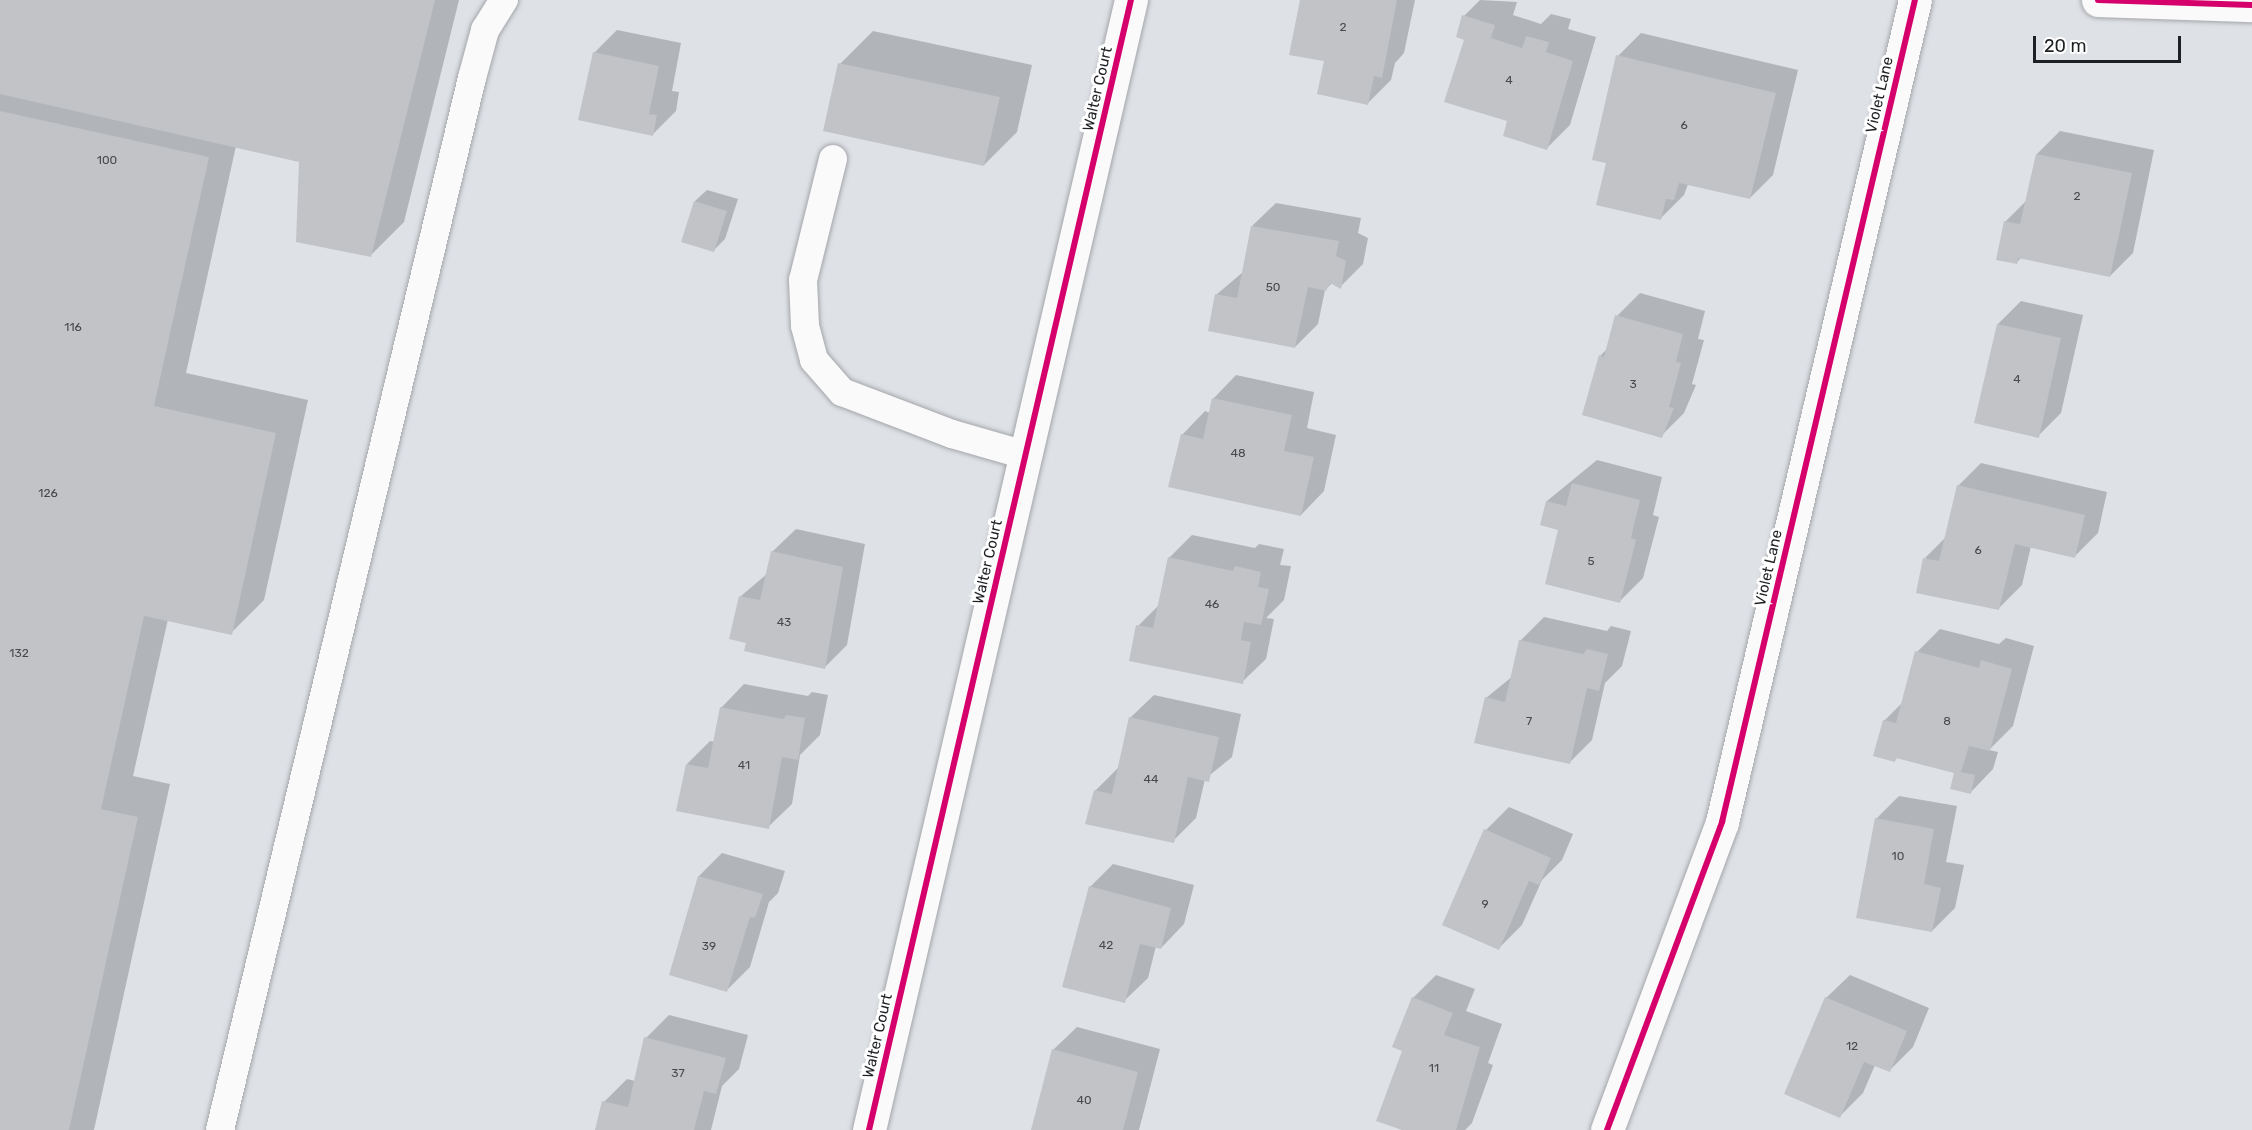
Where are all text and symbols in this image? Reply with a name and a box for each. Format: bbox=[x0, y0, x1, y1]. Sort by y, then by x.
house number: 2 bbox=[1339, 21, 1347, 35]
scale bar bbox=[2036, 24, 2184, 62]
text: 20 m bbox=[2044, 35, 2086, 57]
street label: Walter Court bbox=[1080, 45, 1116, 133]
street label: Violet Lane bbox=[1862, 55, 1898, 135]
house number: 4 bbox=[1505, 74, 1513, 88]
house number: 6 bbox=[1680, 119, 1688, 133]
house number: 100 bbox=[97, 154, 117, 168]
house number: 2 bbox=[2073, 190, 2081, 204]
house number: 50 bbox=[1266, 281, 1280, 295]
house number: 116 bbox=[64, 321, 82, 335]
house number: 4 bbox=[2013, 373, 2021, 387]
house number: 3 bbox=[1629, 378, 1637, 392]
house number: 48 bbox=[1230, 447, 1246, 461]
house number: 126 bbox=[38, 487, 58, 501]
street label: Walter Court bbox=[970, 518, 1006, 606]
street label: Violet Lane bbox=[1751, 528, 1787, 608]
house number: 6 bbox=[1974, 544, 1982, 558]
house number: 5 bbox=[1587, 555, 1595, 569]
house number: 46 bbox=[1205, 598, 1219, 612]
house number: 43 bbox=[777, 616, 791, 630]
house number: 132 bbox=[9, 647, 29, 661]
house number: 7 bbox=[1526, 715, 1532, 729]
house number: 8 bbox=[1943, 715, 1951, 729]
house number: 41 bbox=[738, 759, 750, 773]
house number: 44 bbox=[1144, 773, 1158, 787]
house number: 10 bbox=[1892, 850, 1904, 864]
house number: 9 bbox=[1481, 898, 1489, 912]
house number: 42 bbox=[1099, 939, 1113, 953]
house number: 39 bbox=[702, 940, 716, 954]
street label: Walter Court bbox=[860, 992, 896, 1080]
house number: 12 bbox=[1846, 1040, 1858, 1054]
house number: 11 bbox=[1429, 1062, 1439, 1076]
house number: 37 bbox=[671, 1067, 685, 1081]
house number: 40 bbox=[1076, 1094, 1092, 1108]

